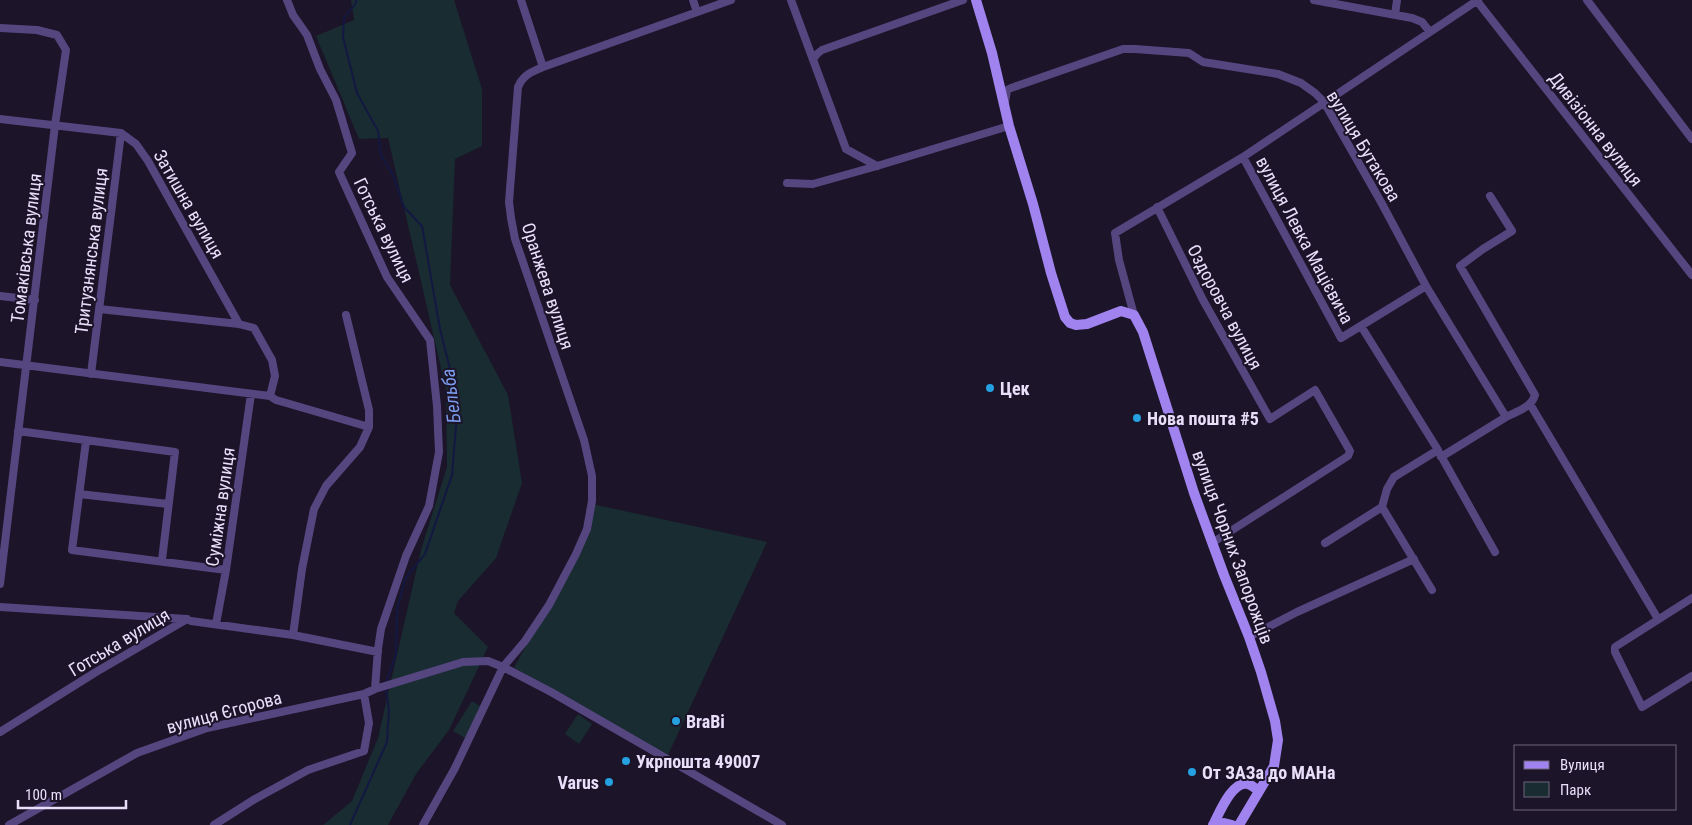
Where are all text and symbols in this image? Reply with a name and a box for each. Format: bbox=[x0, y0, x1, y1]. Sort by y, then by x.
street label: Дивізіонна вулиця bbox=[1545, 68, 1647, 190]
street label: вулиця Бутакова bbox=[1323, 87, 1405, 205]
street label: Затишна вулиця bbox=[149, 146, 229, 262]
street label: вулиця Левка Мацієвича bbox=[1252, 153, 1358, 327]
street label: Тритузнянська вулиця bbox=[70, 166, 112, 336]
street label: Томаківська вулиця bbox=[6, 172, 46, 324]
street label: Готська вулиця bbox=[350, 174, 418, 286]
street label: Оранжева вулиця bbox=[518, 220, 578, 352]
street label: Оздоровча вулиця bbox=[1183, 241, 1267, 373]
water label: Бельба bbox=[436, 367, 466, 425]
place label: Цек bbox=[1000, 378, 1030, 399]
marker: Цек bbox=[984, 382, 996, 394]
place label: Нова пошта #5 bbox=[1147, 408, 1259, 429]
marker: Нова пошта #5 bbox=[1131, 412, 1143, 424]
street label: Суміжна вулиця bbox=[201, 446, 239, 568]
street label: вулиця Чорних Запорожців bbox=[1188, 447, 1278, 647]
street label: Готська вулиця bbox=[65, 604, 173, 680]
street label: вулиця Єгорова bbox=[164, 687, 284, 737]
place label: BraBi bbox=[686, 711, 725, 732]
marker: BraBi bbox=[670, 715, 682, 727]
legend bbox=[1514, 745, 1677, 810]
place label: Укрпошта 49007 bbox=[636, 751, 760, 772]
marker: Укрпошта 49007 bbox=[620, 755, 632, 767]
text: Вулиця bbox=[1560, 756, 1605, 774]
place label: От ЗАЗа до МАНа bbox=[1202, 762, 1335, 783]
marker: От ЗАЗа до МАНа bbox=[1186, 766, 1198, 778]
place label: Varus bbox=[558, 772, 599, 793]
marker: Varus bbox=[603, 776, 615, 788]
scale bar bbox=[18, 778, 125, 810]
text: Парк bbox=[1560, 781, 1591, 799]
text: 100 m bbox=[25, 786, 62, 804]

